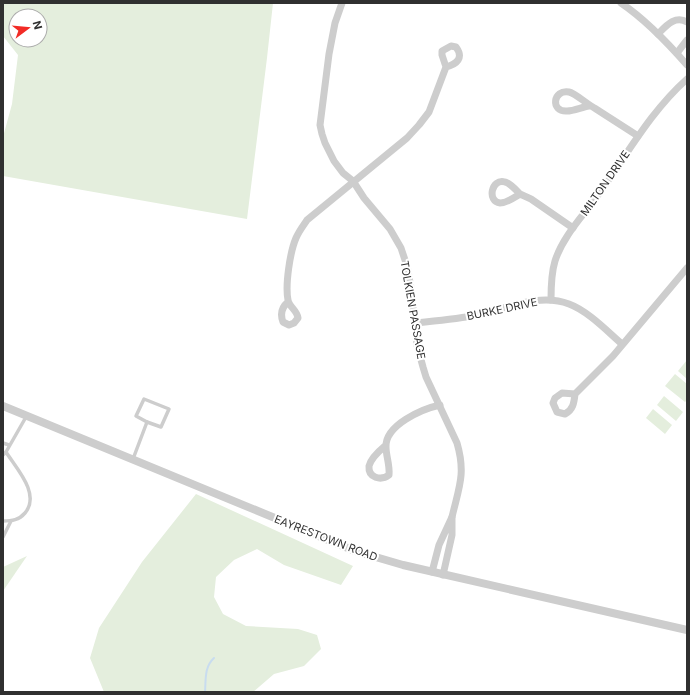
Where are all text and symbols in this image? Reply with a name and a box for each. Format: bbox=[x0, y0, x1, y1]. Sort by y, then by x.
north arrow bbox=[8, 8, 48, 48]
text: N bbox=[30, 19, 45, 31]
street label: MILTON DRIVE bbox=[577, 148, 633, 218]
street label: TOLKIEN PASSAGE bbox=[397, 260, 429, 360]
street label: BURKE DRIVE bbox=[465, 295, 539, 323]
street label: EAYRESTOWN ROAD bbox=[272, 512, 380, 564]

